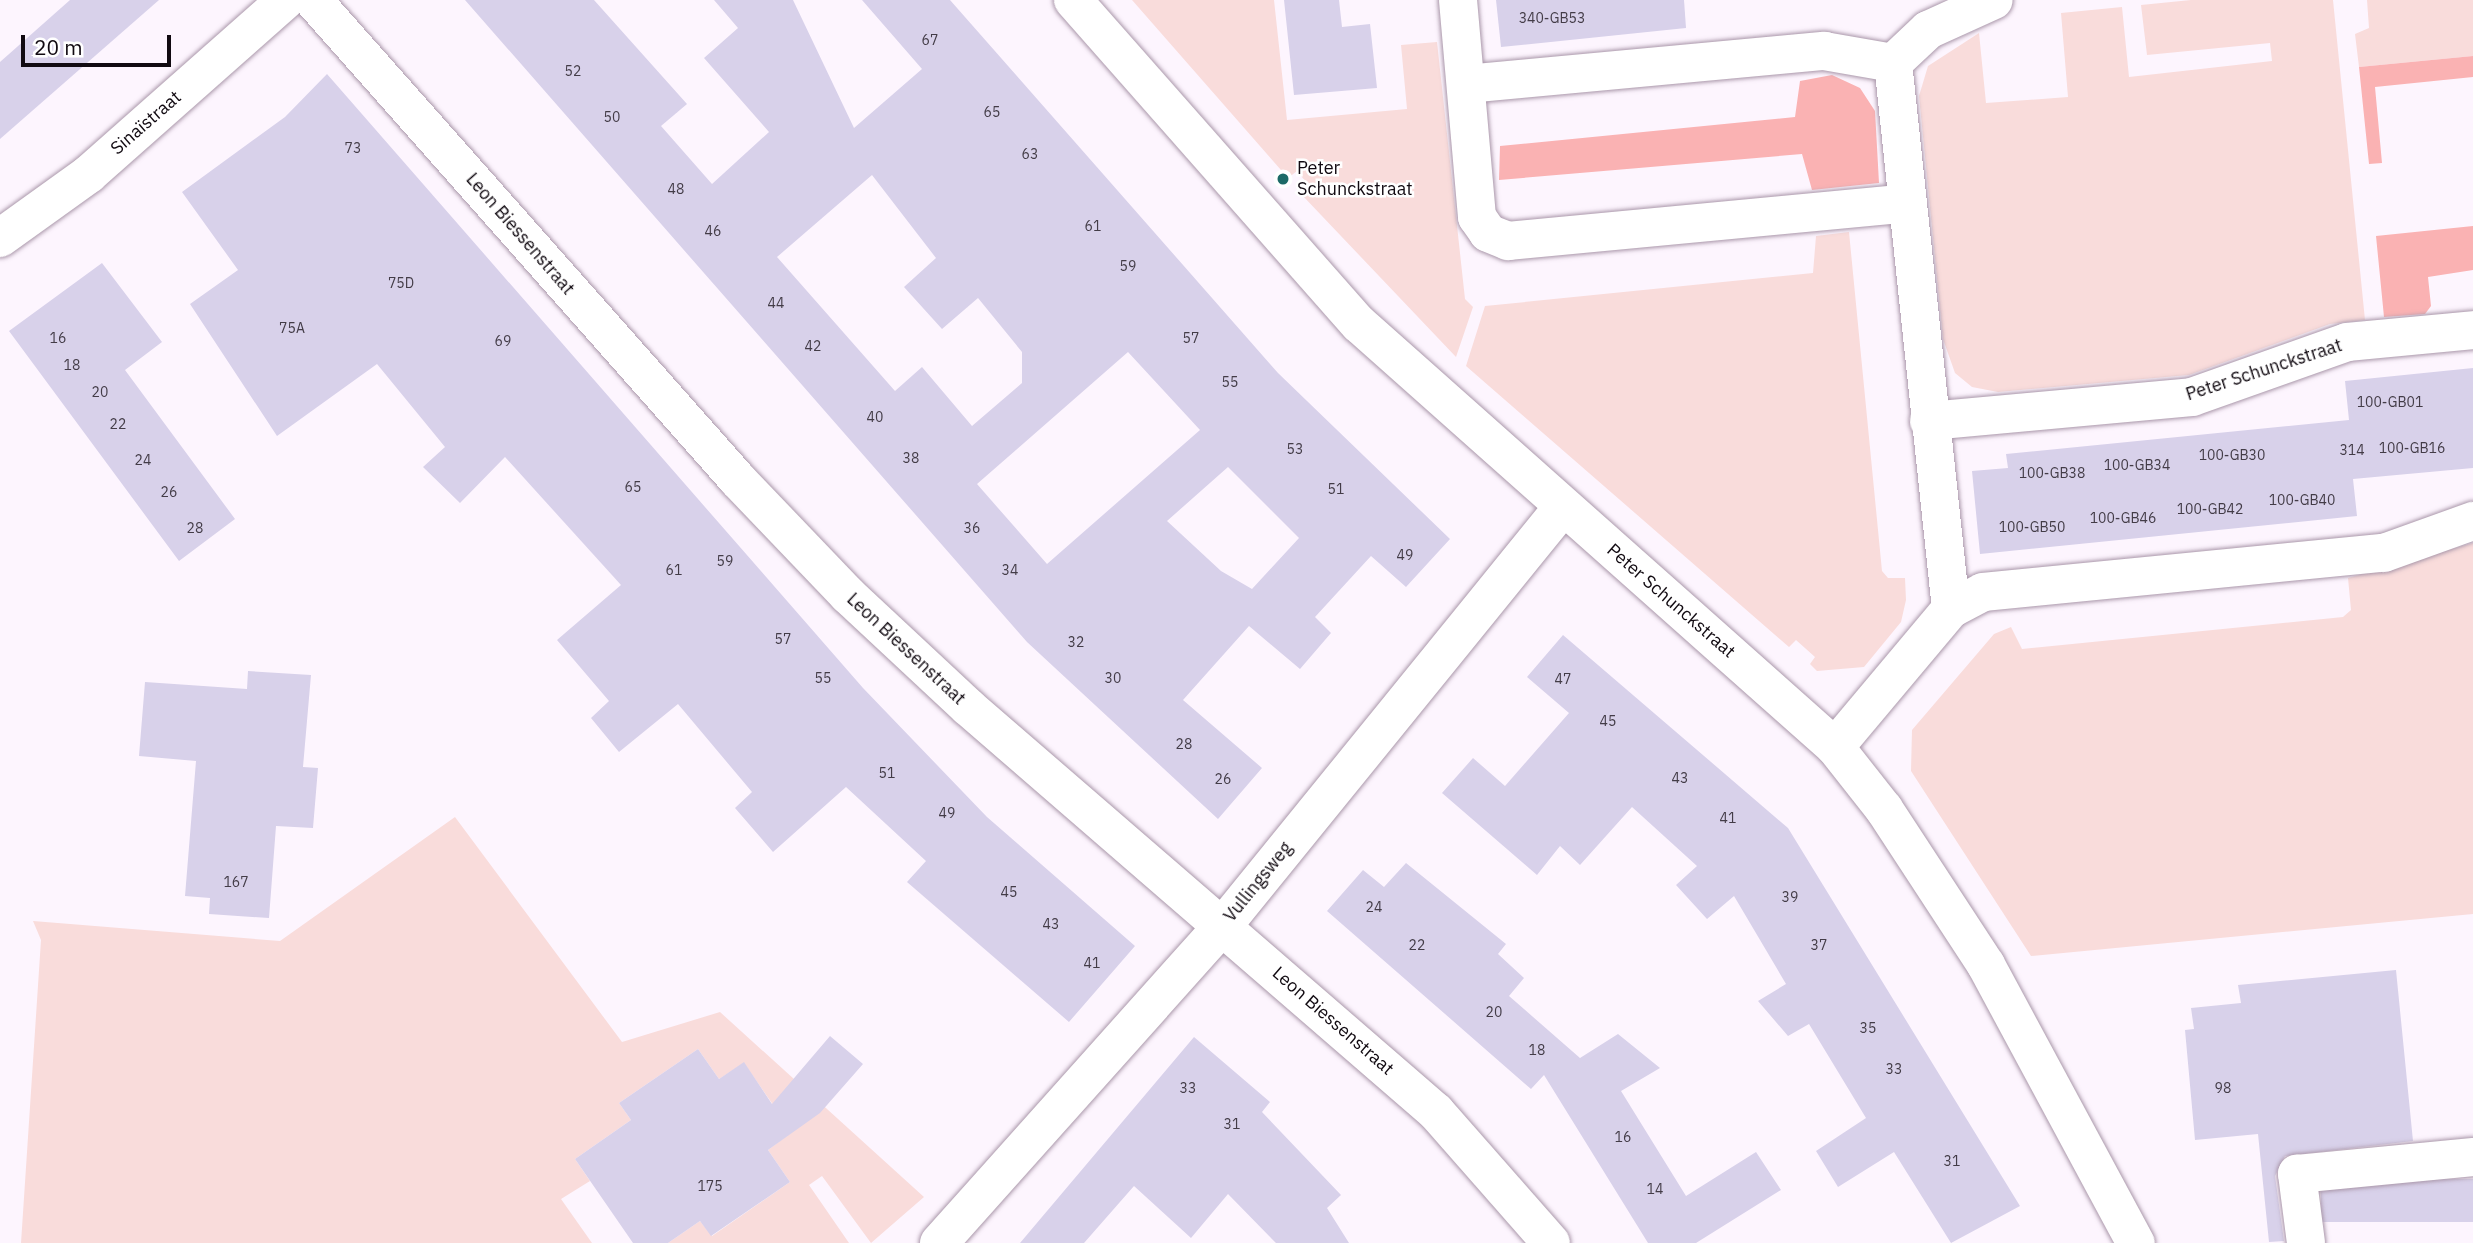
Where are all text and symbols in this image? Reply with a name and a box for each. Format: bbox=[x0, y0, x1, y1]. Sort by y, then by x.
house number: 340-GB53 bbox=[1519, 10, 1585, 26]
scale bar bbox=[24, 21, 175, 65]
house number: 67 bbox=[922, 32, 938, 48]
text: 20 m bbox=[34, 33, 83, 61]
house number: 52 bbox=[565, 63, 581, 79]
street label: Sinaïstraat bbox=[106, 87, 186, 159]
house number: 65 bbox=[984, 104, 1000, 120]
house number: 50 bbox=[604, 109, 620, 125]
house number: 73 bbox=[345, 140, 361, 156]
house number: 63 bbox=[1022, 146, 1038, 162]
place label: Peter Schunckstraat bbox=[1297, 158, 1413, 200]
street label: Leon Biessenstraat bbox=[461, 169, 579, 299]
marker: Peter Schunckstraat bbox=[1275, 171, 1291, 187]
house number: 48 bbox=[668, 181, 684, 197]
house number: 61 bbox=[1085, 218, 1101, 234]
house number: 46 bbox=[705, 223, 721, 239]
house number: 59 bbox=[1120, 258, 1136, 274]
house number: 75D bbox=[388, 275, 414, 291]
house number: 44 bbox=[768, 295, 784, 311]
house number: 75A bbox=[279, 320, 305, 336]
house number: 16 bbox=[50, 330, 66, 346]
house number: 57 bbox=[1183, 330, 1199, 346]
house number: 69 bbox=[495, 333, 511, 349]
street label: Peter Schunckstraat bbox=[2183, 335, 2345, 405]
house number: 42 bbox=[805, 338, 821, 354]
house number: 18 bbox=[64, 357, 80, 373]
house number: 55 bbox=[1222, 374, 1238, 390]
house number: 20 bbox=[92, 384, 108, 400]
house number: 100-GB01 bbox=[2357, 394, 2423, 410]
house number: 40 bbox=[867, 409, 883, 425]
house number: 22 bbox=[110, 416, 126, 432]
house number: 100-GB16 bbox=[2379, 440, 2445, 456]
house number: 53 bbox=[1287, 441, 1303, 457]
house number: 314 bbox=[2339, 442, 2365, 458]
house number: 100-GB30 bbox=[2199, 447, 2265, 463]
house number: 38 bbox=[903, 450, 919, 466]
house number: 24 bbox=[135, 452, 151, 468]
house number: 100-GB34 bbox=[2104, 457, 2170, 473]
house number: 100-GB38 bbox=[2019, 465, 2085, 481]
house number: 65 bbox=[625, 479, 641, 495]
house number: 51 bbox=[1328, 481, 1344, 497]
house number: 26 bbox=[161, 484, 177, 500]
house number: 100-GB40 bbox=[2269, 492, 2335, 508]
house number: 100-GB42 bbox=[2177, 501, 2243, 517]
house number: 100-GB46 bbox=[2090, 510, 2156, 526]
house number: 100-GB50 bbox=[1999, 519, 2065, 535]
house number: 28 bbox=[187, 520, 203, 536]
house number: 36 bbox=[964, 520, 980, 536]
street label: Peter Schunckstraat bbox=[1602, 539, 1740, 663]
house number: 49 bbox=[1397, 547, 1413, 563]
house number: 59 bbox=[717, 553, 733, 569]
house number: 61 bbox=[666, 562, 682, 578]
house number: 34 bbox=[1002, 562, 1018, 578]
street label: Leon Biessenstraat bbox=[842, 589, 970, 709]
house number: 57 bbox=[775, 631, 791, 647]
house number: 32 bbox=[1068, 634, 1084, 650]
house number: 55 bbox=[815, 670, 831, 686]
house number: 30 bbox=[1105, 670, 1121, 686]
house number: 47 bbox=[1555, 671, 1571, 687]
house number: 45 bbox=[1600, 713, 1616, 729]
house number: 28 bbox=[1176, 736, 1192, 752]
house number: 51 bbox=[879, 765, 895, 781]
house number: 43 bbox=[1672, 770, 1688, 786]
house number: 26 bbox=[1215, 771, 1231, 787]
house number: 49 bbox=[939, 805, 955, 821]
house number: 41 bbox=[1720, 810, 1736, 826]
street label: Vullingsweg bbox=[1219, 838, 1297, 926]
house number: 167 bbox=[223, 874, 249, 890]
house number: 45 bbox=[1001, 884, 1017, 900]
house number: 39 bbox=[1782, 889, 1798, 905]
house number: 24 bbox=[1366, 899, 1382, 915]
house number: 43 bbox=[1043, 916, 1059, 932]
house number: 22 bbox=[1409, 937, 1425, 953]
house number: 37 bbox=[1811, 937, 1827, 953]
house number: 41 bbox=[1084, 955, 1100, 971]
street label: Leon Biessenstraat bbox=[1268, 962, 1398, 1080]
house number: 20 bbox=[1486, 1004, 1502, 1020]
house number: 35 bbox=[1860, 1020, 1876, 1036]
house number: 18 bbox=[1529, 1042, 1545, 1058]
house number: 33 bbox=[1886, 1061, 1902, 1077]
house number: 33 bbox=[1180, 1080, 1196, 1096]
house number: 98 bbox=[2215, 1080, 2231, 1096]
house number: 31 bbox=[1224, 1116, 1240, 1132]
house number: 16 bbox=[1615, 1129, 1631, 1145]
house number: 31 bbox=[1944, 1153, 1960, 1169]
house number: 175 bbox=[697, 1178, 723, 1194]
house number: 14 bbox=[1647, 1181, 1663, 1197]

